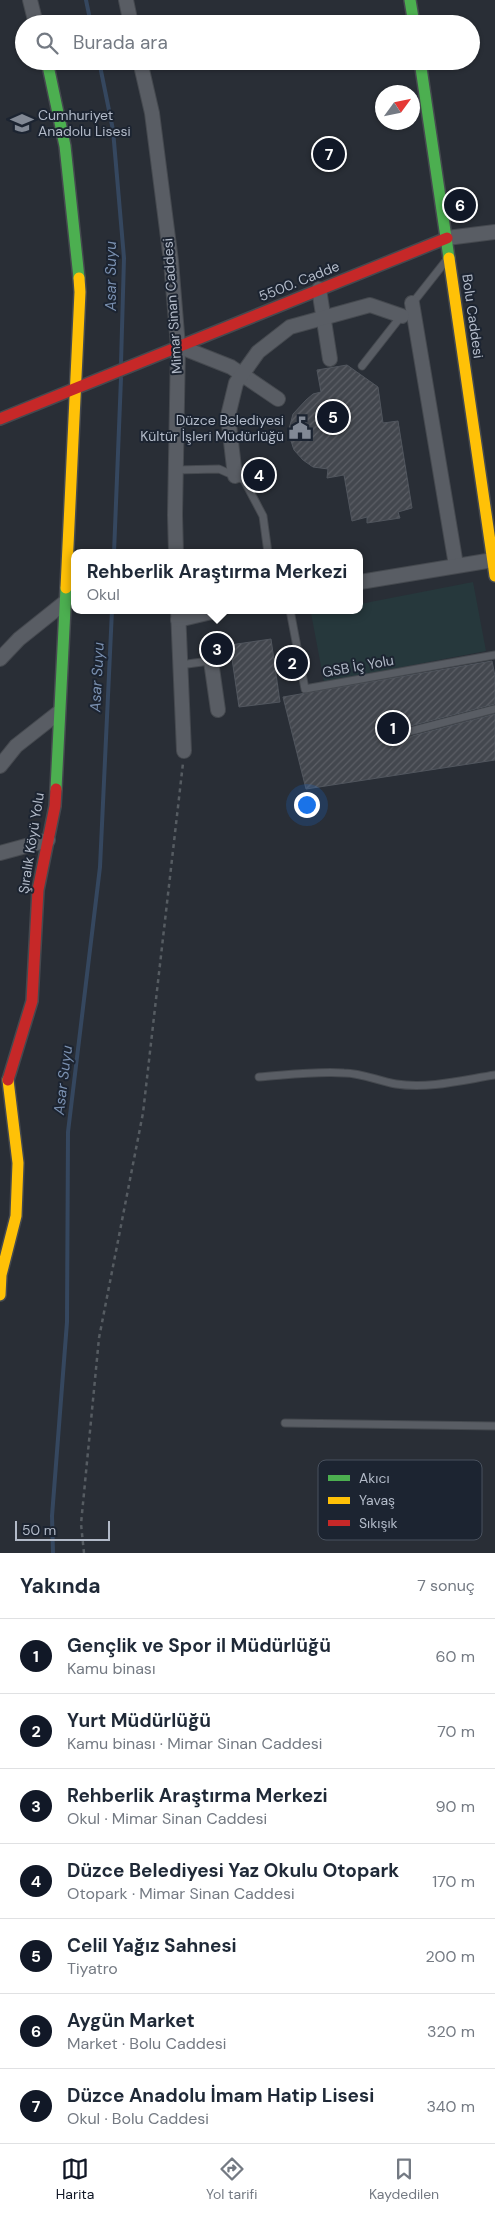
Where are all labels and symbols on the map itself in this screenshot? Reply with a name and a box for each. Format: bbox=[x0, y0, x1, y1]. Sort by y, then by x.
north arrow bbox=[375, 85, 420, 130]
place label: Cumhuriyet Anadolu Lisesi bbox=[38, 106, 131, 140]
school or university icon: Cumhuriyet Anadolu Lisesi bbox=[9, 110, 35, 136]
pin: 7 bbox=[313, 135, 345, 173]
pin: 6 bbox=[444, 186, 476, 224]
street label: Mimar Sinan Caddesi bbox=[158, 238, 186, 374]
water label: Asar Suyu bbox=[101, 241, 121, 312]
street label: 5500. Cadde bbox=[256, 257, 342, 305]
street label: Bolu Caddesi bbox=[458, 273, 488, 359]
pin: 5 bbox=[317, 398, 349, 436]
place label: Düzce Belediyesi Kültür İşleri Müdürlüğü bbox=[140, 411, 284, 445]
public building icon: Düzce Belediyesi Kültür İşleri Müdürlüğü bbox=[287, 415, 313, 441]
pin: 4 bbox=[243, 456, 275, 494]
pin: 3 bbox=[201, 630, 233, 668]
water label: Asar Suyu bbox=[85, 641, 109, 713]
pin: 2 bbox=[276, 644, 308, 682]
street label: GSB İç Yolu bbox=[321, 651, 395, 681]
pin: 1 bbox=[377, 709, 409, 747]
street label: Şıralık Köyü Yolu bbox=[14, 791, 48, 895]
your location bbox=[294, 792, 320, 818]
water label: Asar Suyu bbox=[49, 1044, 77, 1117]
legend bbox=[318, 1460, 482, 1540]
text: Akıcı bbox=[359, 1469, 390, 1487]
text: Yavaş bbox=[359, 1491, 395, 1509]
text: Sıkışık bbox=[359, 1514, 398, 1532]
scale bar bbox=[15, 1518, 110, 1541]

